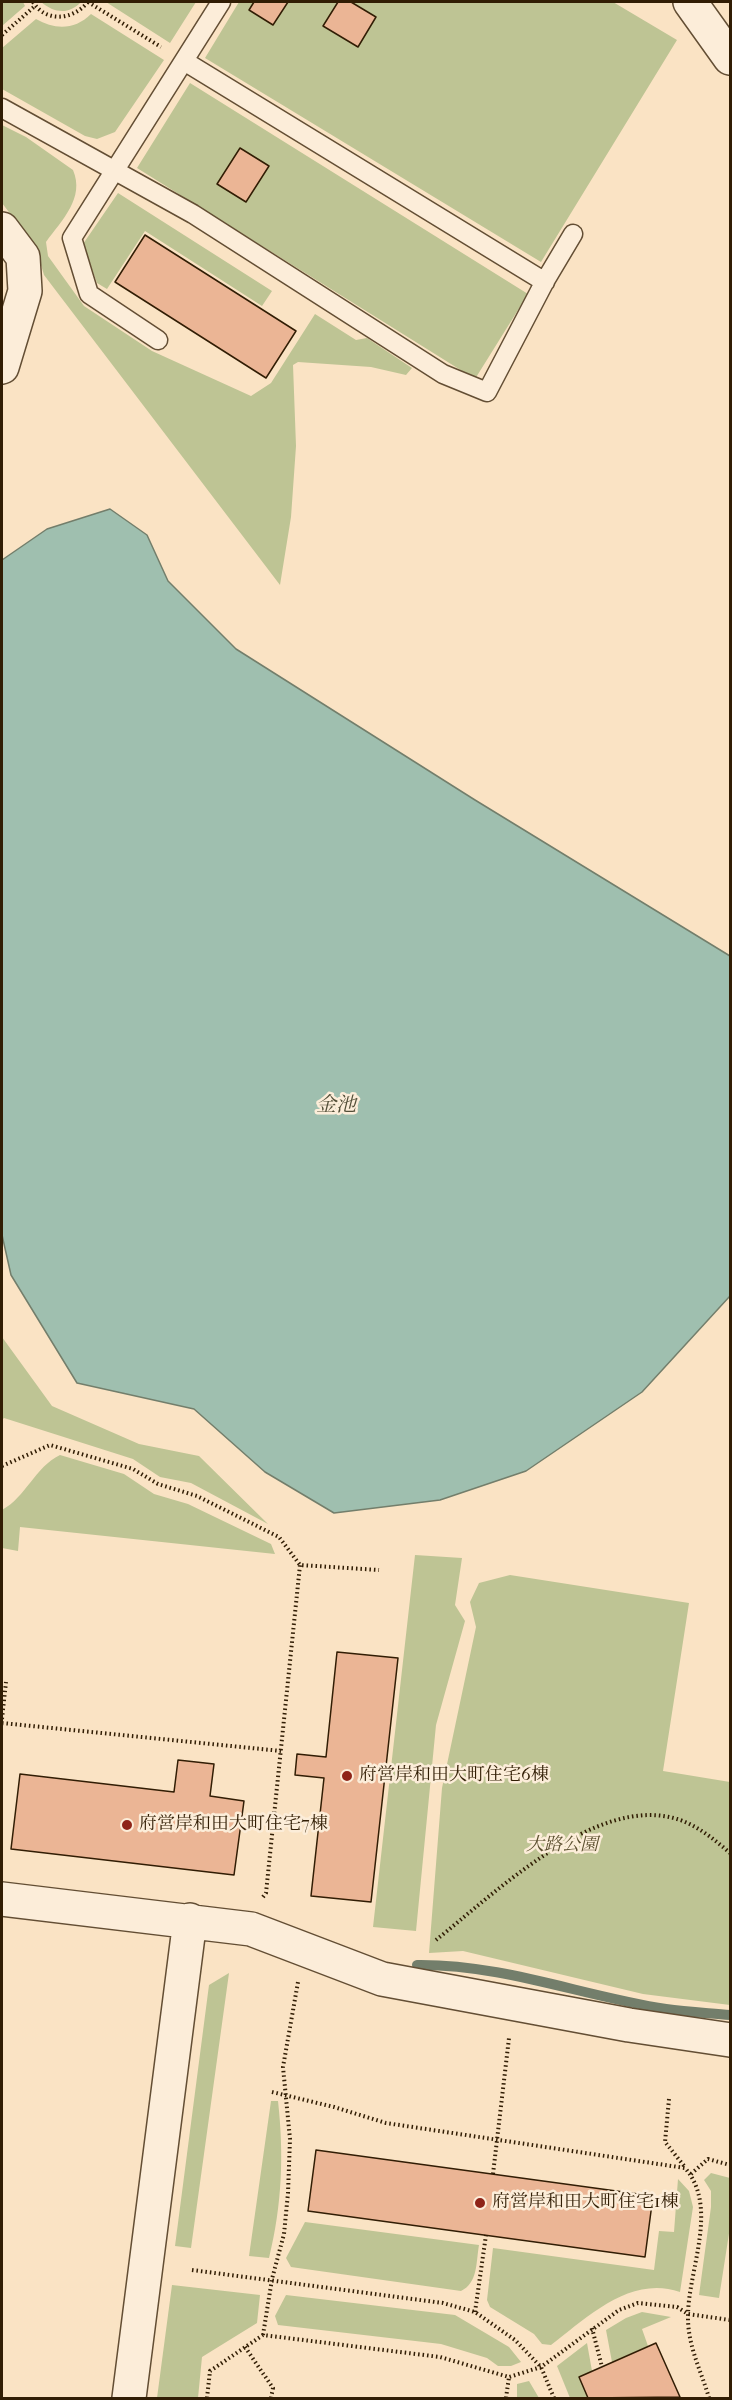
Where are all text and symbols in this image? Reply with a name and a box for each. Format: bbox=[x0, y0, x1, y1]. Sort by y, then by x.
water label: 金池 bbox=[316, 1094, 356, 1118]
place label: 府営岸和田大町住宅6棟 bbox=[359, 1765, 549, 1787]
marker: 府営岸和田大町住宅6棟 bbox=[340, 1769, 354, 1783]
place label: 府営岸和田大町住宅7棟 bbox=[139, 1814, 328, 1836]
marker: 府営岸和田大町住宅7棟 bbox=[120, 1818, 134, 1832]
park label: 大路公園 bbox=[526, 1835, 598, 1857]
place label: 府営岸和田大町住宅1棟 bbox=[492, 2192, 678, 2214]
marker: 府営岸和田大町住宅1棟 bbox=[473, 2196, 487, 2210]

